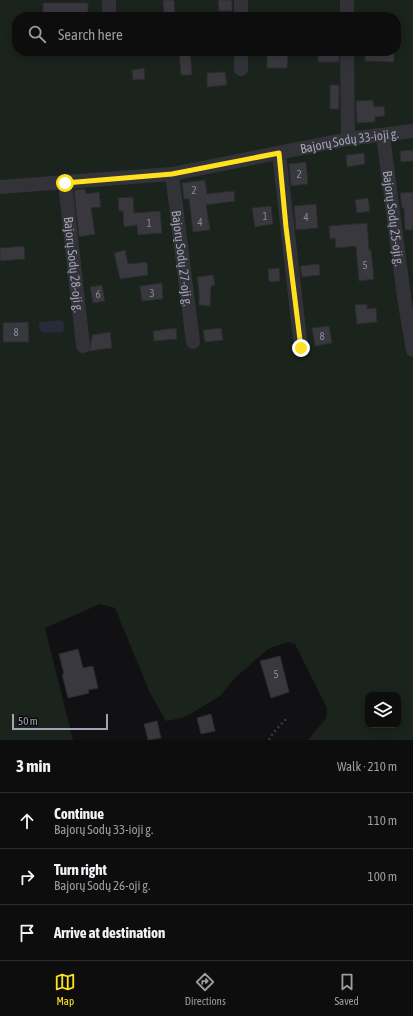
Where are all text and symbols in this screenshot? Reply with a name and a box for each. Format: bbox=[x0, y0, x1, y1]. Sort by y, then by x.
search box bbox=[12, 12, 401, 56]
icon: search bbox=[26, 23, 48, 45]
text: Search here bbox=[58, 26, 123, 43]
street label: Bajorų Sodų 33-ioji g. bbox=[299, 125, 399, 156]
house number: 2 bbox=[296, 168, 302, 180]
street label: Bajorų Sodų 25-oji g. bbox=[380, 170, 408, 267]
route start bbox=[56, 174, 74, 192]
house number: 2 bbox=[191, 184, 197, 196]
street label: Bajorų Sodų 27-oji g. bbox=[169, 210, 196, 307]
house number: 1 bbox=[262, 210, 268, 222]
house number: 4 bbox=[303, 211, 309, 223]
street label: Bajorų Sodų 28-oji g. bbox=[61, 216, 87, 313]
house number: 4 bbox=[197, 216, 203, 228]
house number: 1 bbox=[146, 217, 152, 229]
house number: 5 bbox=[362, 259, 368, 271]
house number: 3 bbox=[149, 287, 155, 299]
house number: 6 bbox=[95, 288, 101, 300]
house number: 8 bbox=[13, 326, 19, 338]
house number: 8 bbox=[319, 330, 325, 342]
route end bbox=[292, 339, 310, 357]
house number: 5 bbox=[273, 668, 279, 680]
map controls bbox=[365, 692, 401, 728]
button: layers bbox=[365, 692, 401, 728]
scale bar bbox=[12, 712, 108, 731]
text: 50 m bbox=[18, 715, 38, 727]
text: 3 min bbox=[16, 756, 51, 776]
text: Walk · 210 m bbox=[337, 759, 397, 774]
text: Continue bbox=[54, 805, 104, 822]
icon: ahead bbox=[16, 810, 38, 832]
text: 110 m bbox=[368, 813, 397, 828]
text: Bajorų Sodų 33-ioji g. bbox=[54, 822, 153, 837]
text: Turn right bbox=[54, 861, 107, 878]
icon: right bbox=[16, 866, 38, 888]
text: 100 m bbox=[368, 869, 397, 884]
text: Bajorų Sodų 26-oji g. bbox=[54, 878, 150, 893]
icon: arrive bbox=[16, 922, 38, 944]
text: Arrive at destination bbox=[54, 924, 165, 941]
tab: Map bbox=[54, 971, 76, 1007]
tab: Directions bbox=[185, 971, 226, 1007]
tab: Saved bbox=[334, 971, 359, 1007]

